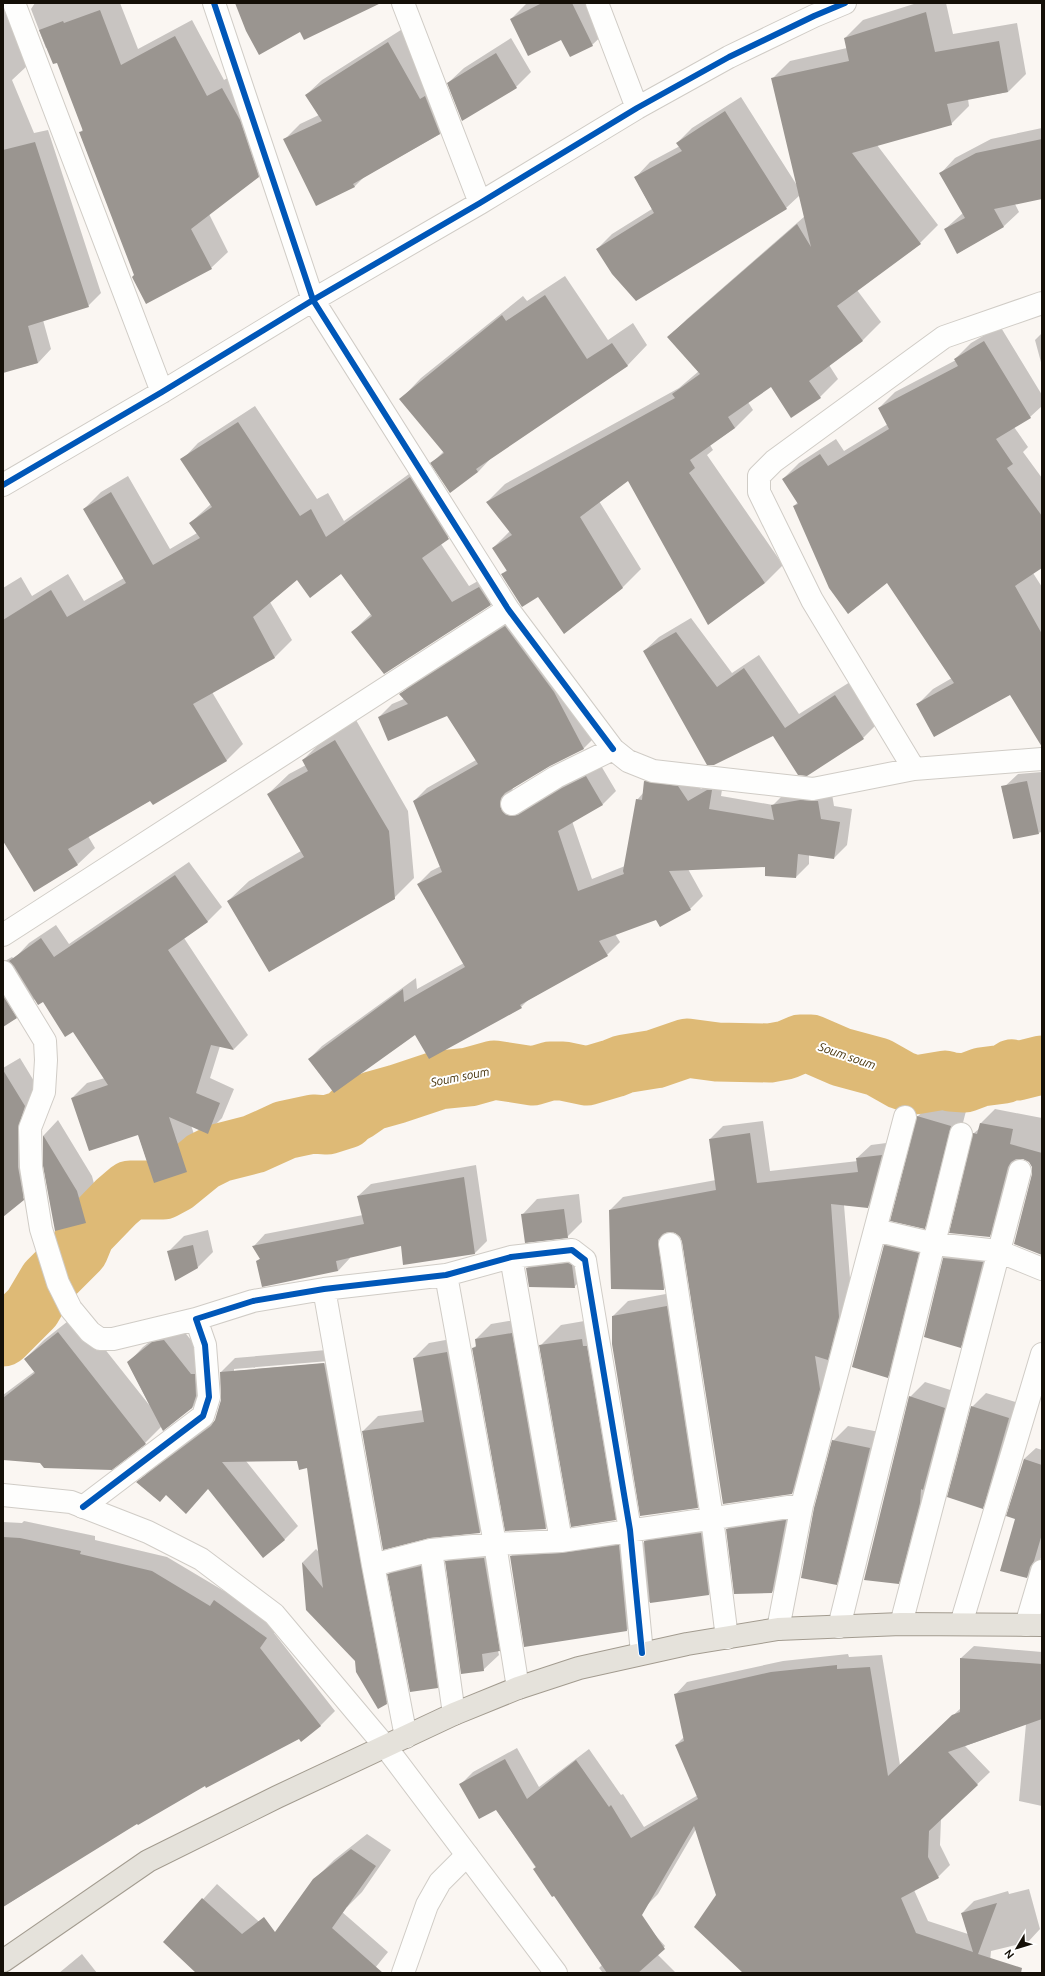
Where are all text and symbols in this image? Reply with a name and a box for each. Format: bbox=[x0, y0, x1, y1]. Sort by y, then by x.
water label: Soum soum bbox=[816, 1039, 878, 1071]
water label: Soum soum bbox=[428, 1064, 491, 1089]
north arrow bbox=[997, 1928, 1037, 1968]
text: N bbox=[1002, 1947, 1016, 1961]

